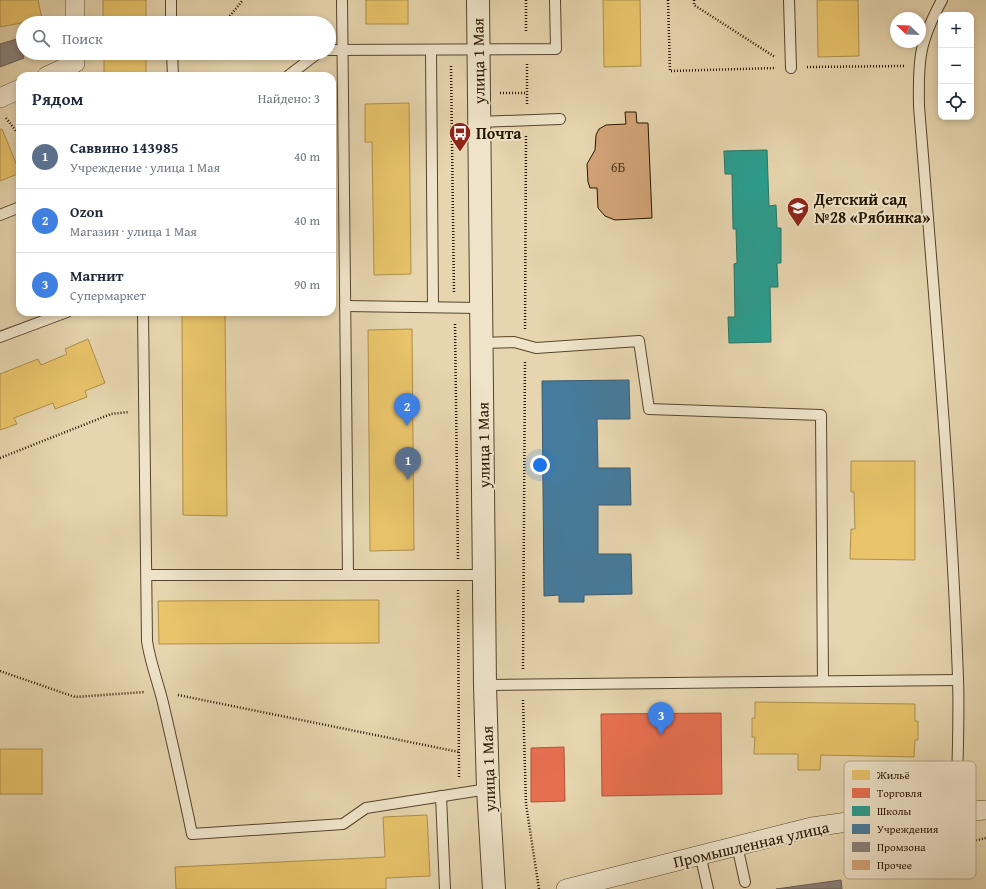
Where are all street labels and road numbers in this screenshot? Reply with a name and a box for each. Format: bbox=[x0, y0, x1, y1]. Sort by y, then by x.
street label: улица 1 Мая bbox=[465, 18, 491, 105]
street label: улица 1 Мая bbox=[470, 402, 496, 489]
street label: улица 1 Мая bbox=[475, 725, 502, 814]
street label: Промышленная улица bbox=[671, 814, 832, 874]

